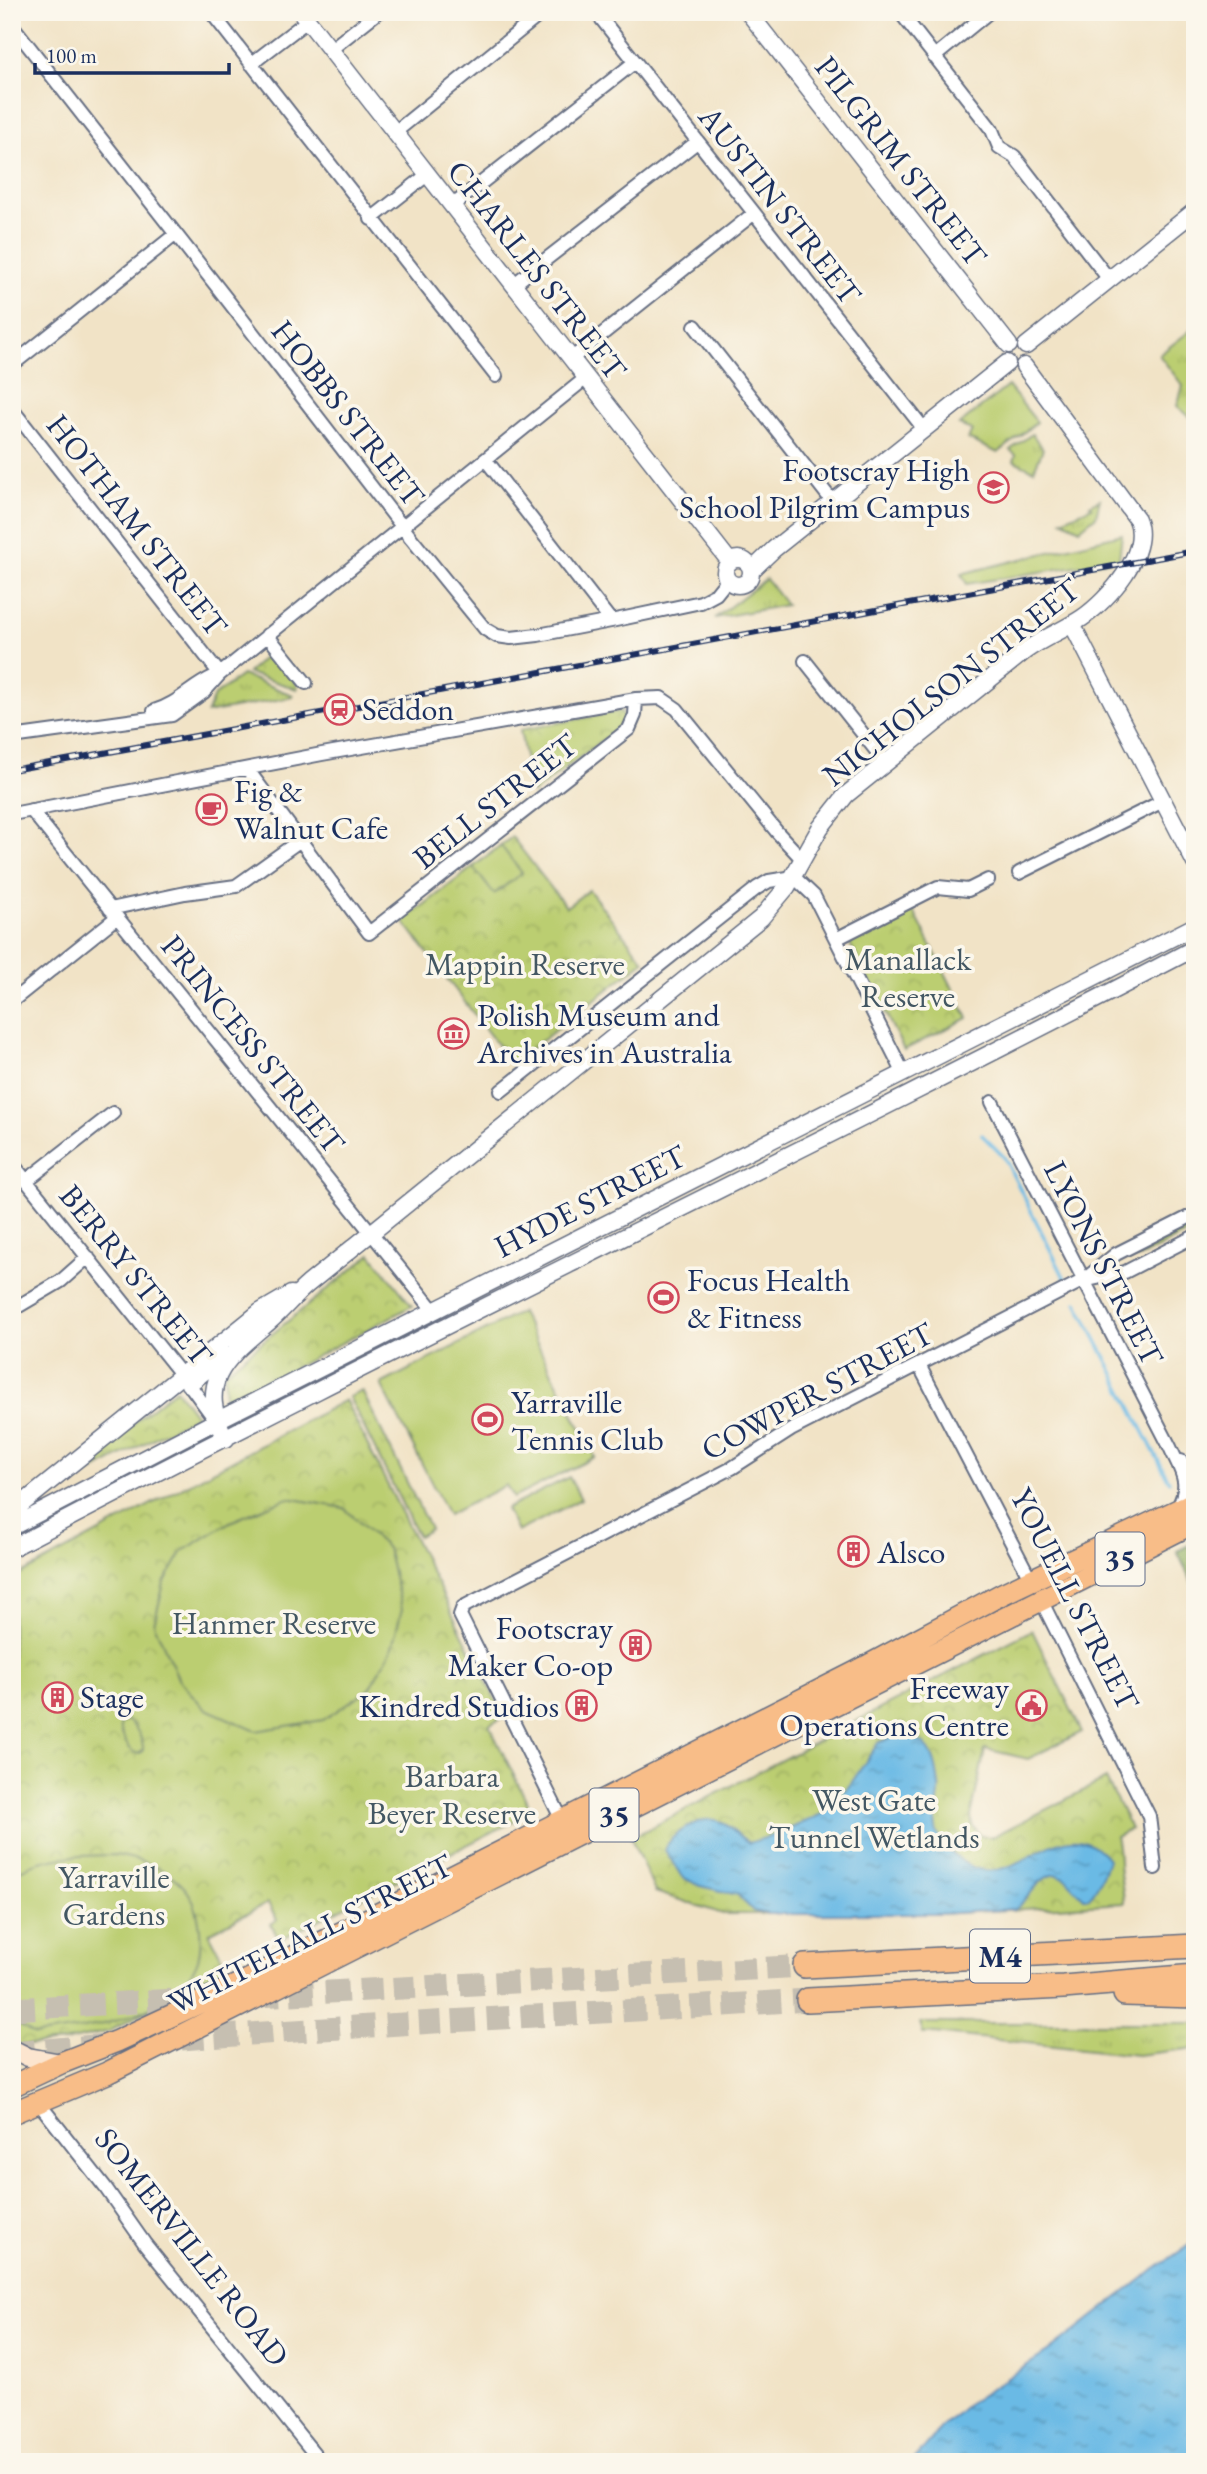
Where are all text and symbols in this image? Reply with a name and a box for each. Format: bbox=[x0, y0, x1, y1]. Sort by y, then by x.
scale bar bbox=[35, 32, 229, 76]
text: 100 m bbox=[46, 42, 97, 69]
street label: PILGRIM STREET bbox=[806, 47, 997, 275]
street label: AUSTIN STREET bbox=[689, 96, 871, 313]
street label: CHARLES STREET bbox=[438, 151, 636, 389]
street label: HOBBS STREET bbox=[262, 311, 434, 515]
street label: HOTHAM STREET bbox=[37, 405, 237, 645]
place label: Footscray High School Pilgrim Campus bbox=[679, 449, 970, 528]
school or university icon: Footscray High School Pilgrim Campus bbox=[976, 471, 1010, 505]
street label: NICHOLSON STREET bbox=[814, 568, 1089, 796]
place label: Seddon bbox=[362, 688, 454, 730]
station icon: Seddon bbox=[322, 692, 356, 726]
street label: BELL STREET bbox=[404, 723, 586, 878]
place label: Fig & Walnut Cafe bbox=[234, 770, 388, 849]
cafe icon: Fig & Walnut Cafe bbox=[194, 792, 228, 826]
street label: PRINCESS STREET bbox=[152, 926, 355, 1163]
park label: Manallack Reserve bbox=[845, 938, 972, 1017]
park label: Mappin Reserve bbox=[425, 943, 625, 985]
place label: Polish Museum and Archives in Australia bbox=[476, 994, 732, 1073]
museum icon: Polish Museum and Archives in Australia bbox=[437, 1016, 471, 1050]
street label: HYDE STREET bbox=[487, 1134, 693, 1267]
street label: LYONS STREET bbox=[1034, 1154, 1174, 1373]
street label: BERRY STREET bbox=[50, 1176, 222, 1375]
place label: Focus Health & Fitness bbox=[687, 1259, 850, 1338]
sports icon: Focus Health & Fitness bbox=[647, 1281, 681, 1315]
street label: COWPER STREET bbox=[694, 1312, 941, 1470]
place label: Yarraville Tennis Club bbox=[511, 1381, 664, 1460]
sports icon: Yarraville Tennis Club bbox=[471, 1403, 505, 1437]
street label: YOUELL STREET bbox=[1001, 1481, 1149, 1718]
place label: Alsco bbox=[876, 1531, 945, 1573]
road number: 35 bbox=[1096, 1532, 1144, 1586]
building icon: Alsco bbox=[837, 1535, 871, 1569]
park label: Hanmer Reserve bbox=[172, 1602, 376, 1644]
place label: Footscray Maker Co-op bbox=[448, 1607, 614, 1686]
building icon: Footscray Maker Co-op bbox=[619, 1629, 653, 1663]
place label: Freeway Operations Centre bbox=[779, 1667, 1010, 1746]
place label: Stage bbox=[80, 1676, 144, 1718]
building icon: Stage bbox=[40, 1680, 74, 1714]
place label: Kindred Studios bbox=[359, 1685, 559, 1727]
building icon: Kindred Studios bbox=[565, 1689, 599, 1723]
public building icon: Freeway Operations Centre bbox=[1015, 1689, 1049, 1723]
park label: Barbara Beyer Reserve bbox=[368, 1755, 536, 1834]
park label: West Gate Tunnel Wetlands bbox=[768, 1779, 980, 1858]
road number: 35 bbox=[590, 1788, 638, 1842]
street label: WHITEHALL STREET bbox=[161, 1844, 460, 2024]
park label: Yarraville Gardens bbox=[58, 1856, 170, 1935]
road number: M4 bbox=[970, 1930, 1030, 1982]
street label: SOMERVILLE ROAD bbox=[86, 2119, 298, 2375]

